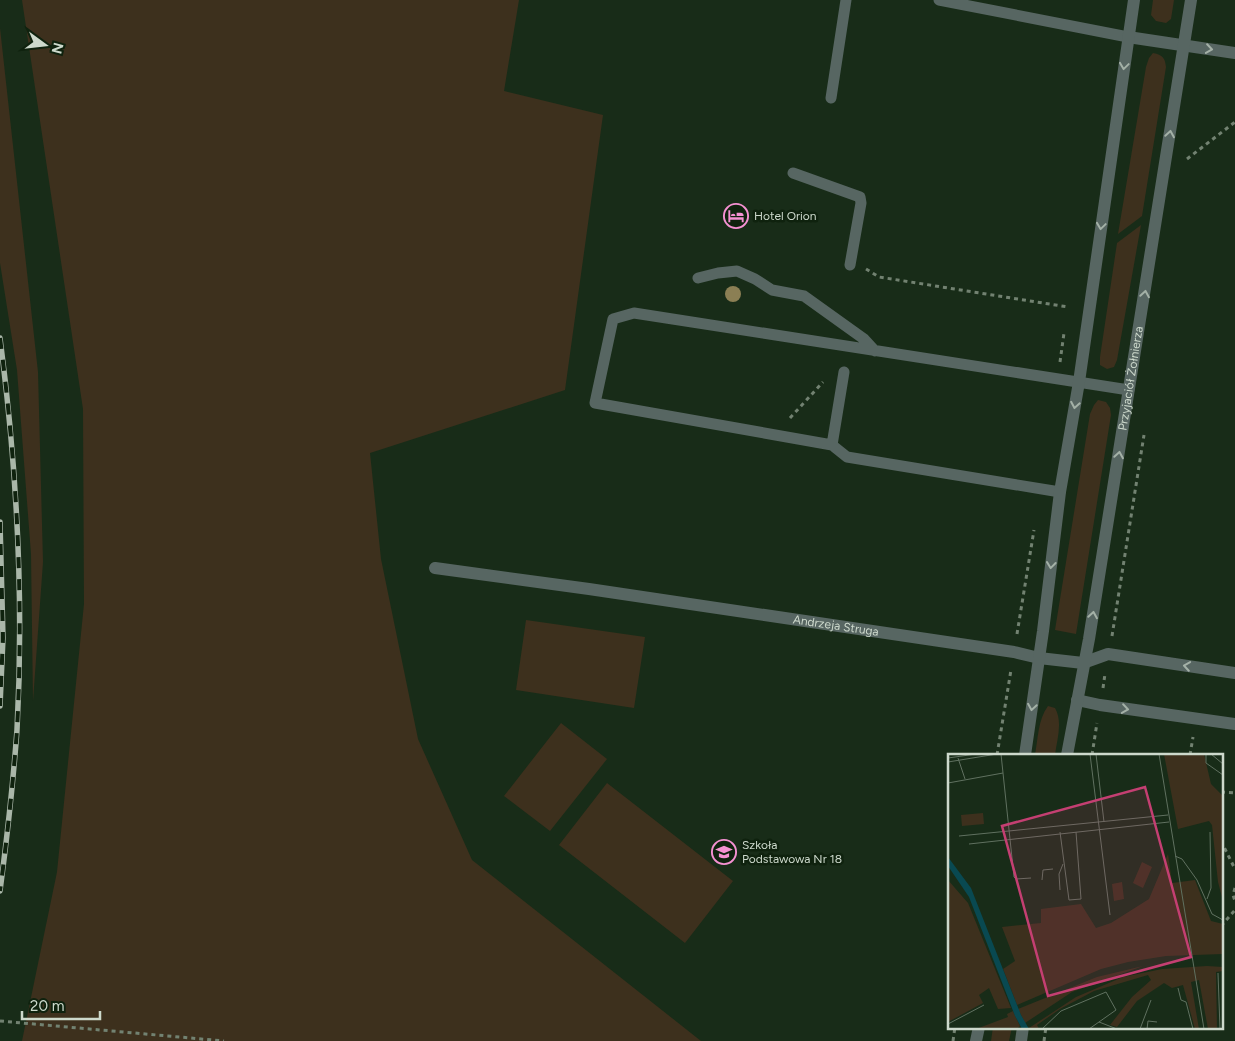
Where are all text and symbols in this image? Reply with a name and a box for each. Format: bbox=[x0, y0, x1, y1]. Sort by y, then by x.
north arrow bbox=[20, 20, 70, 70]
text: N bbox=[47, 41, 67, 56]
one-way arrow bbox=[1205, 44, 1214, 54]
one-way arrow bbox=[1119, 62, 1130, 70]
one-way arrow bbox=[1164, 130, 1175, 138]
hotel icon: Hotel Orion bbox=[723, 203, 749, 229]
place label: Hotel Orion bbox=[754, 209, 817, 223]
one-way arrow bbox=[1097, 222, 1107, 231]
one-way arrow bbox=[1139, 290, 1149, 299]
street label: Przyjaciół Żołnierza bbox=[1115, 325, 1146, 432]
one-way arrow bbox=[1071, 400, 1081, 409]
one-way arrow bbox=[1113, 450, 1123, 459]
one-way arrow bbox=[1046, 561, 1057, 569]
one-way arrow bbox=[1087, 611, 1097, 620]
street label: Andrzeja Struga bbox=[792, 612, 880, 639]
one-way arrow bbox=[1182, 661, 1190, 672]
one-way arrow bbox=[1027, 703, 1038, 711]
one-way arrow bbox=[1121, 703, 1129, 714]
inset map bbox=[948, 754, 1222, 1028]
place label: Szkoła Podstawowa Nr 18 bbox=[742, 838, 842, 866]
school or university icon: Szkoła Podstawowa Nr 18 bbox=[711, 839, 737, 865]
scale bar bbox=[22, 988, 100, 1020]
text: 20 m bbox=[30, 997, 64, 1015]

